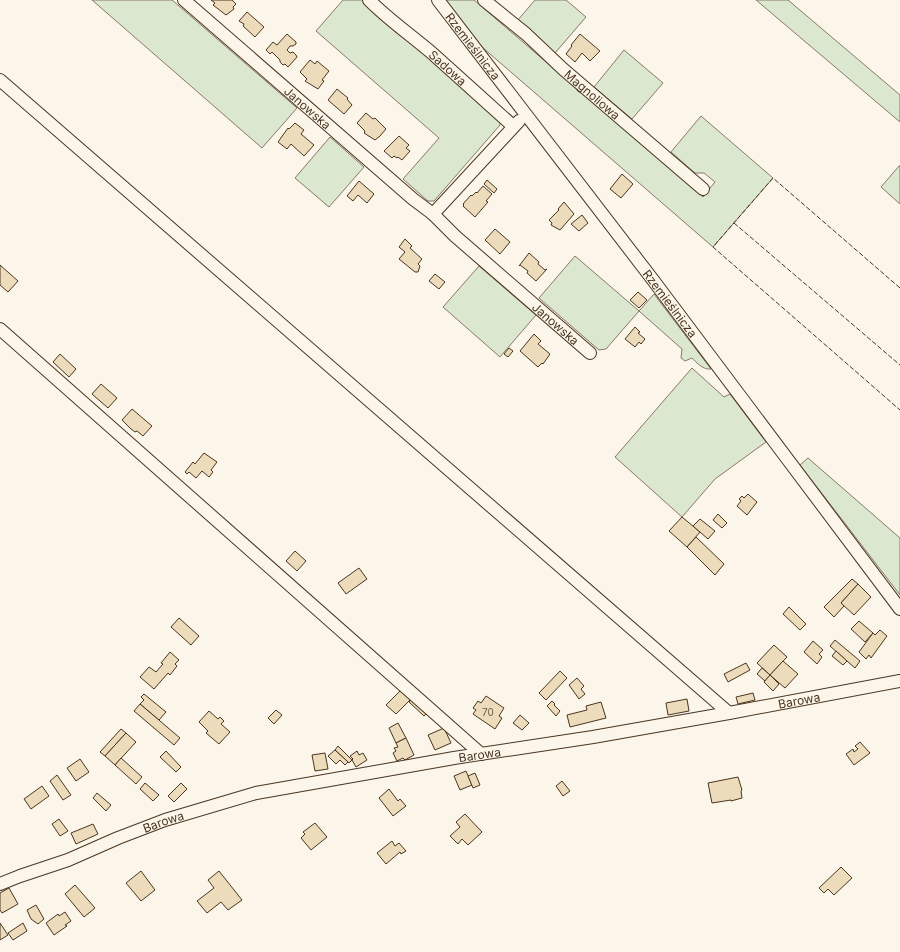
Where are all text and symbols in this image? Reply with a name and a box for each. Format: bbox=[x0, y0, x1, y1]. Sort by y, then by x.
street label: Rzemieślnicza bbox=[443, 9, 504, 83]
street label: Sadowa bbox=[426, 47, 470, 88]
street label: Magnoliowa bbox=[562, 66, 624, 122]
street label: Janowska bbox=[281, 83, 334, 132]
street label: Rzemieślnicza bbox=[640, 266, 701, 340]
street label: Janowska bbox=[529, 299, 582, 348]
street label: Barowa bbox=[777, 689, 821, 711]
house number: 70 bbox=[482, 706, 494, 718]
street label: Barowa bbox=[457, 744, 502, 765]
street label: Barowa bbox=[141, 807, 185, 835]

